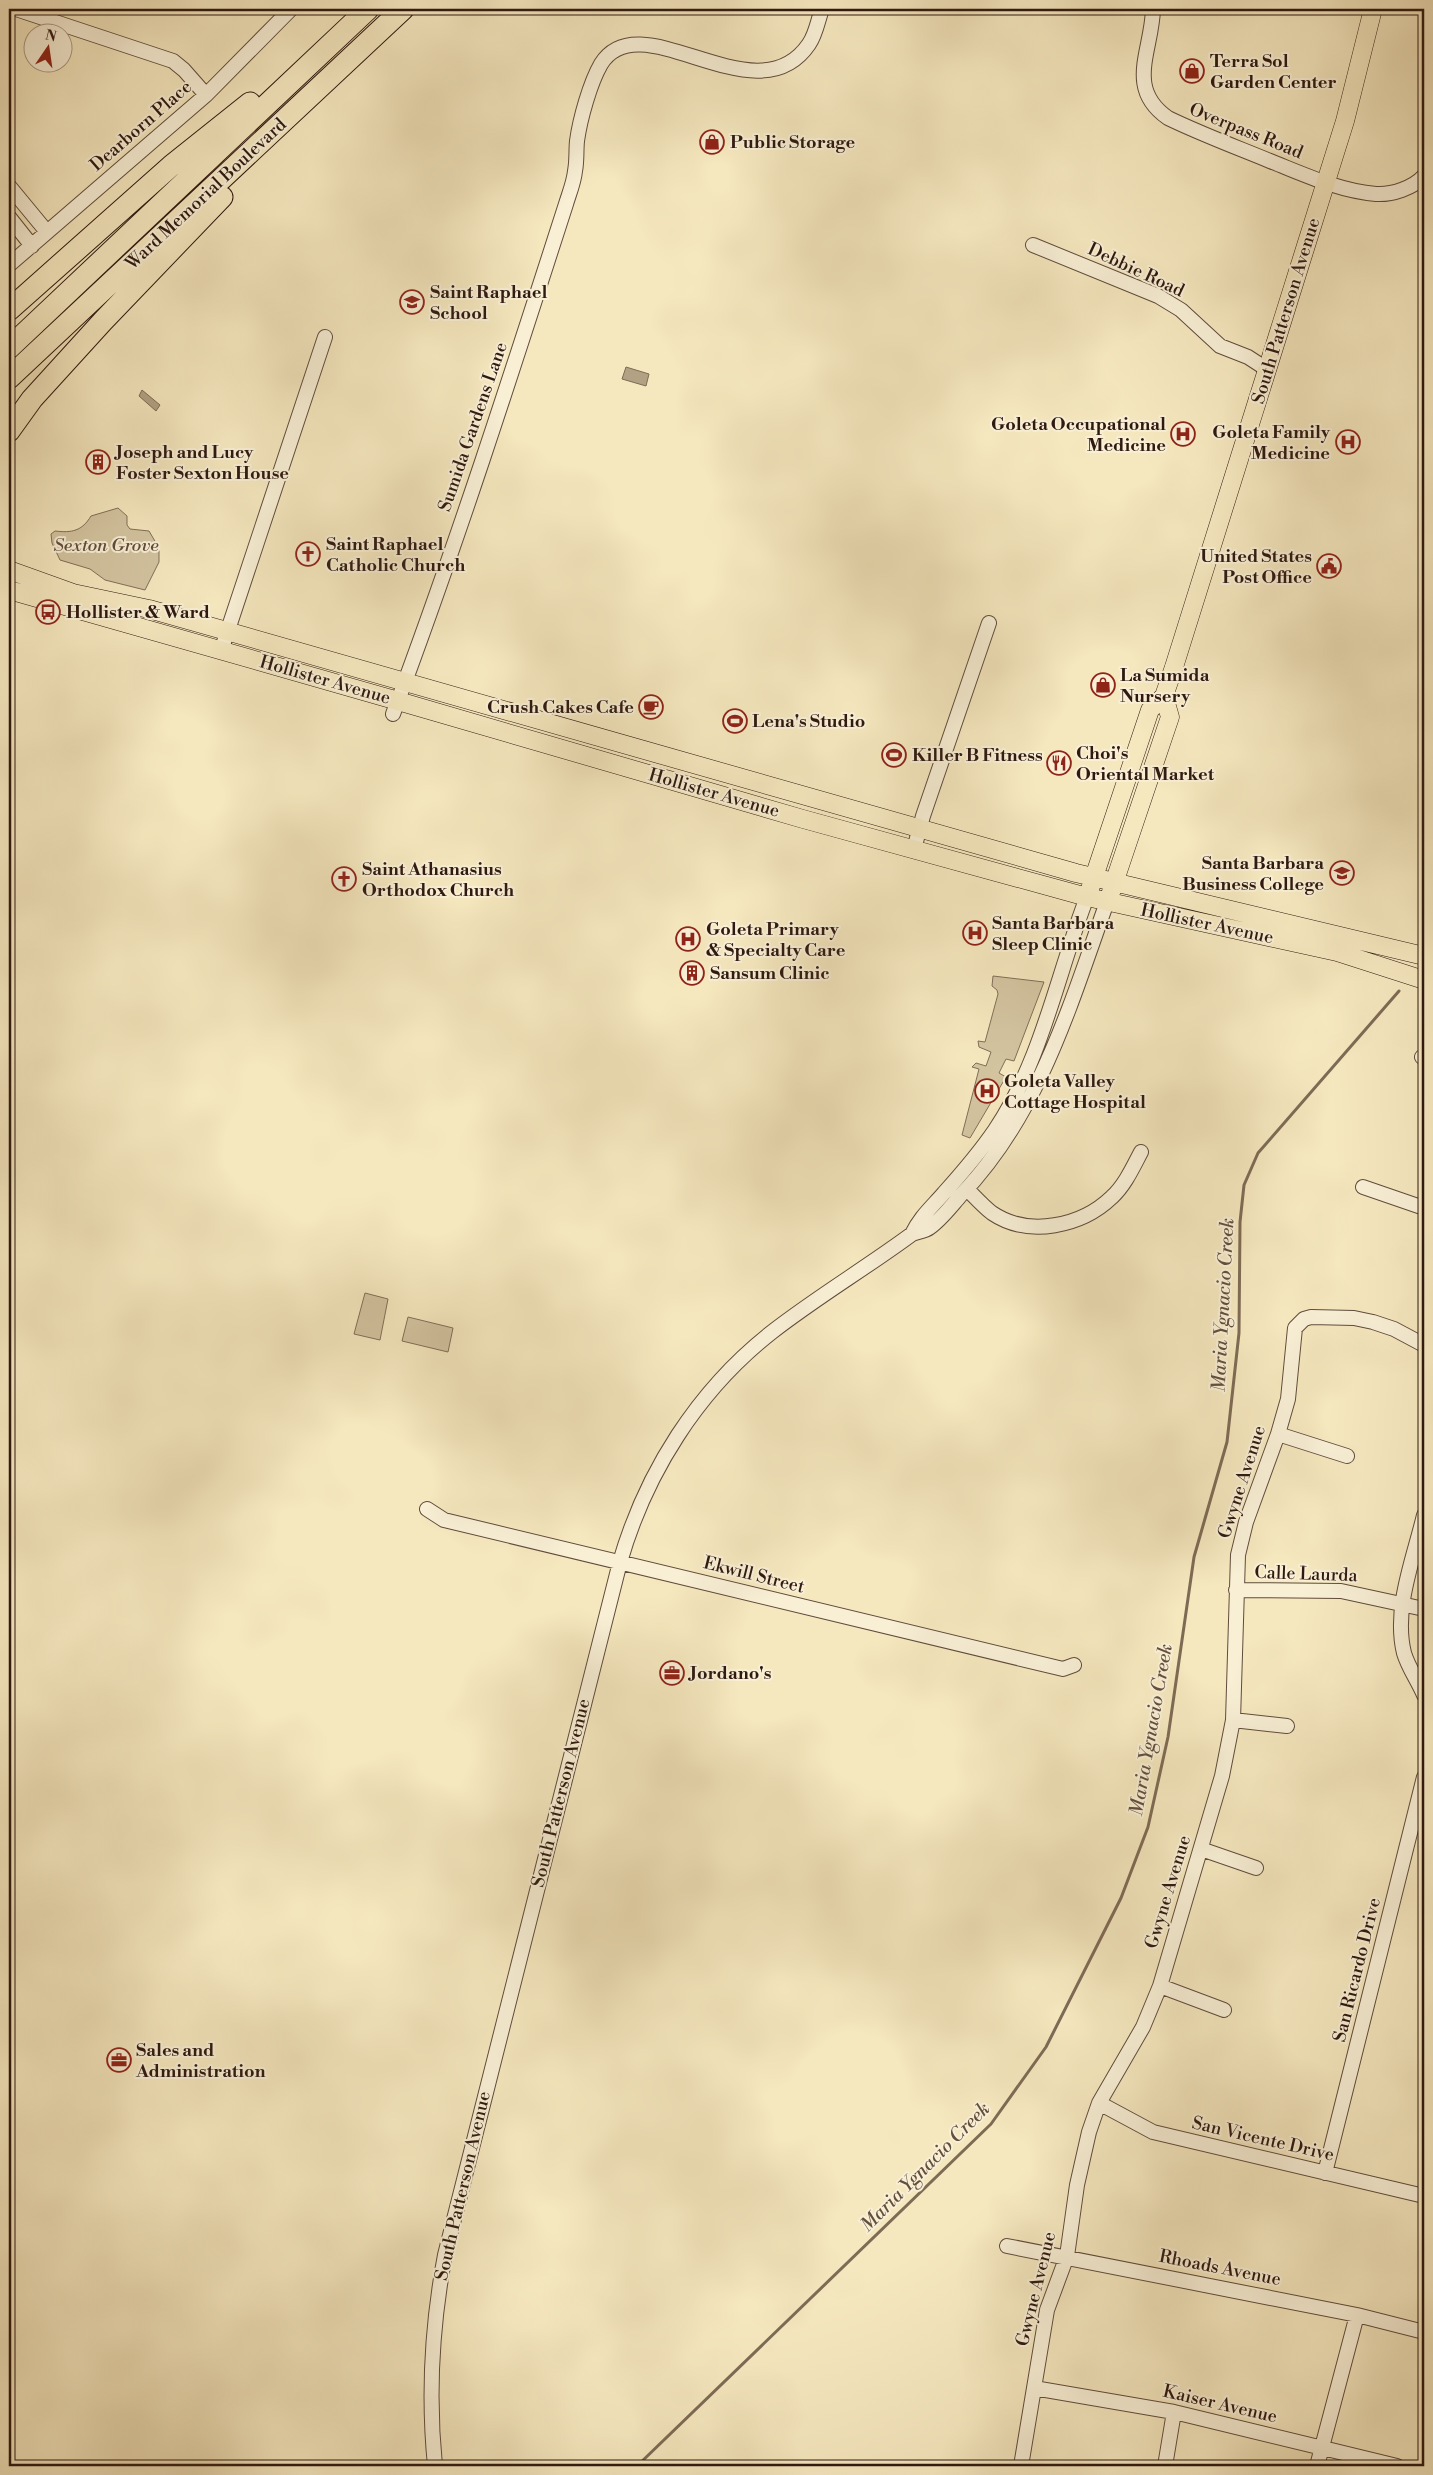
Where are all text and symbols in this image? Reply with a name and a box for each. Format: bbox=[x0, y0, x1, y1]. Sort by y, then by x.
north arrow bbox=[22, 22, 72, 72]
text: N bbox=[43, 26, 58, 46]
place label: Terra Sol Garden Center bbox=[1210, 50, 1337, 94]
shop icon: Terra Sol Garden Center bbox=[1179, 58, 1205, 84]
street label: Dearborn Place bbox=[85, 75, 197, 177]
street label: Overpass Road bbox=[1186, 98, 1307, 165]
street label: Ward Memorial Boulevard bbox=[120, 113, 292, 275]
shop icon: Public Storage bbox=[699, 129, 725, 155]
place label: Public Storage bbox=[730, 131, 856, 154]
street label: South Patterson Avenue bbox=[1247, 215, 1325, 407]
street label: Debbie Road bbox=[1084, 238, 1189, 303]
place label: Saint Raphael School bbox=[430, 281, 547, 325]
school or university icon: Saint Raphael School bbox=[399, 289, 425, 315]
street label: Sumida Gardens Lane bbox=[433, 339, 513, 515]
place label: Goleta Occupational Medicine bbox=[991, 413, 1166, 457]
hospital icon: Goleta Occupational Medicine bbox=[1170, 421, 1196, 447]
place label: Goleta Family Medicine bbox=[1212, 421, 1331, 465]
hospital icon: Goleta Family Medicine bbox=[1335, 429, 1361, 455]
place label: Joseph and Lucy Foster Sexton House bbox=[113, 441, 289, 485]
building icon: Joseph and Lucy Foster Sexton House bbox=[85, 449, 111, 475]
place label: Saint Raphael Catholic Church bbox=[326, 533, 465, 577]
park label: Sexton Grove bbox=[53, 534, 159, 557]
church icon: Saint Raphael Catholic Church bbox=[295, 541, 321, 567]
place label: United States Post Office bbox=[1200, 545, 1312, 589]
public building icon: United States Post Office bbox=[1316, 553, 1342, 579]
bus stop icon: Hollister & Ward bbox=[35, 599, 61, 625]
place label: Hollister & Ward bbox=[66, 601, 210, 624]
street label: Hollister Avenue bbox=[257, 650, 393, 710]
place label: La Sumida Nursery bbox=[1120, 664, 1210, 708]
shop icon: La Sumida Nursery bbox=[1090, 672, 1116, 698]
cafe icon: Crush Cakes Cafe bbox=[638, 694, 664, 720]
place label: Crush Cakes Cafe bbox=[487, 696, 634, 719]
sports icon: Lena's Studio bbox=[722, 708, 748, 734]
place label: Lena's Studio bbox=[752, 710, 865, 733]
sports icon: Killer B Fitness bbox=[881, 742, 907, 768]
place label: Choi's Oriental Market bbox=[1076, 742, 1215, 786]
place label: Killer B Fitness bbox=[912, 744, 1043, 767]
restaurant icon: Choi's Oriental Market bbox=[1046, 750, 1072, 776]
street label: Hollister Avenue bbox=[646, 763, 782, 823]
place label: Santa Barbara Business College bbox=[1182, 852, 1324, 896]
place label: Saint Athanasius Orthodox Church bbox=[362, 858, 514, 902]
school or university icon: Santa Barbara Business College bbox=[1329, 860, 1355, 886]
church icon: Saint Athanasius Orthodox Church bbox=[331, 866, 357, 892]
street label: Hollister Avenue bbox=[1138, 899, 1276, 949]
place label: Santa Barbara Sleep Clinic bbox=[992, 912, 1115, 956]
place label: Goleta Primary & Specialty Care bbox=[706, 918, 846, 962]
hospital icon: Santa Barbara Sleep Clinic bbox=[962, 920, 988, 946]
hospital icon: Goleta Primary & Specialty Care bbox=[675, 926, 701, 952]
building icon: Sansum Clinic bbox=[679, 960, 705, 986]
place label: Sansum Clinic bbox=[710, 962, 830, 985]
place label: Goleta Valley Cottage Hospital bbox=[1004, 1070, 1146, 1114]
hospital icon: Goleta Valley Cottage Hospital bbox=[974, 1078, 1000, 1104]
water label: Maria Ygnacio Creek bbox=[1206, 1217, 1240, 1393]
street label: Gwyne Avenue bbox=[1213, 1423, 1271, 1541]
street label: Ekwill Street bbox=[701, 1551, 808, 1599]
street label: Calle Laurda bbox=[1254, 1561, 1359, 1587]
water label: Maria Ygnacio Creek bbox=[1124, 1642, 1178, 1818]
office icon: Jordano's bbox=[659, 1660, 685, 1686]
place label: Jordano's bbox=[687, 1662, 772, 1685]
street label: South Patterson Avenue bbox=[526, 1696, 596, 1890]
street label: Gwyne Avenue bbox=[1140, 1833, 1196, 1951]
street label: San Ricardo Drive bbox=[1328, 1895, 1386, 2045]
place label: Sales and Administration bbox=[135, 2039, 266, 2083]
office icon: Sales and Administration bbox=[106, 2047, 132, 2073]
street label: South Patterson Avenue bbox=[430, 2089, 496, 2283]
water label: Maria Ygnacio Creek bbox=[855, 2097, 995, 2237]
street label: San Vicente Drive bbox=[1190, 2111, 1336, 2167]
street label: Gwyne Avenue bbox=[1011, 2229, 1061, 2349]
street label: Rhoads Avenue bbox=[1157, 2245, 1283, 2291]
street label: Kaiser Avenue bbox=[1161, 2380, 1279, 2428]

